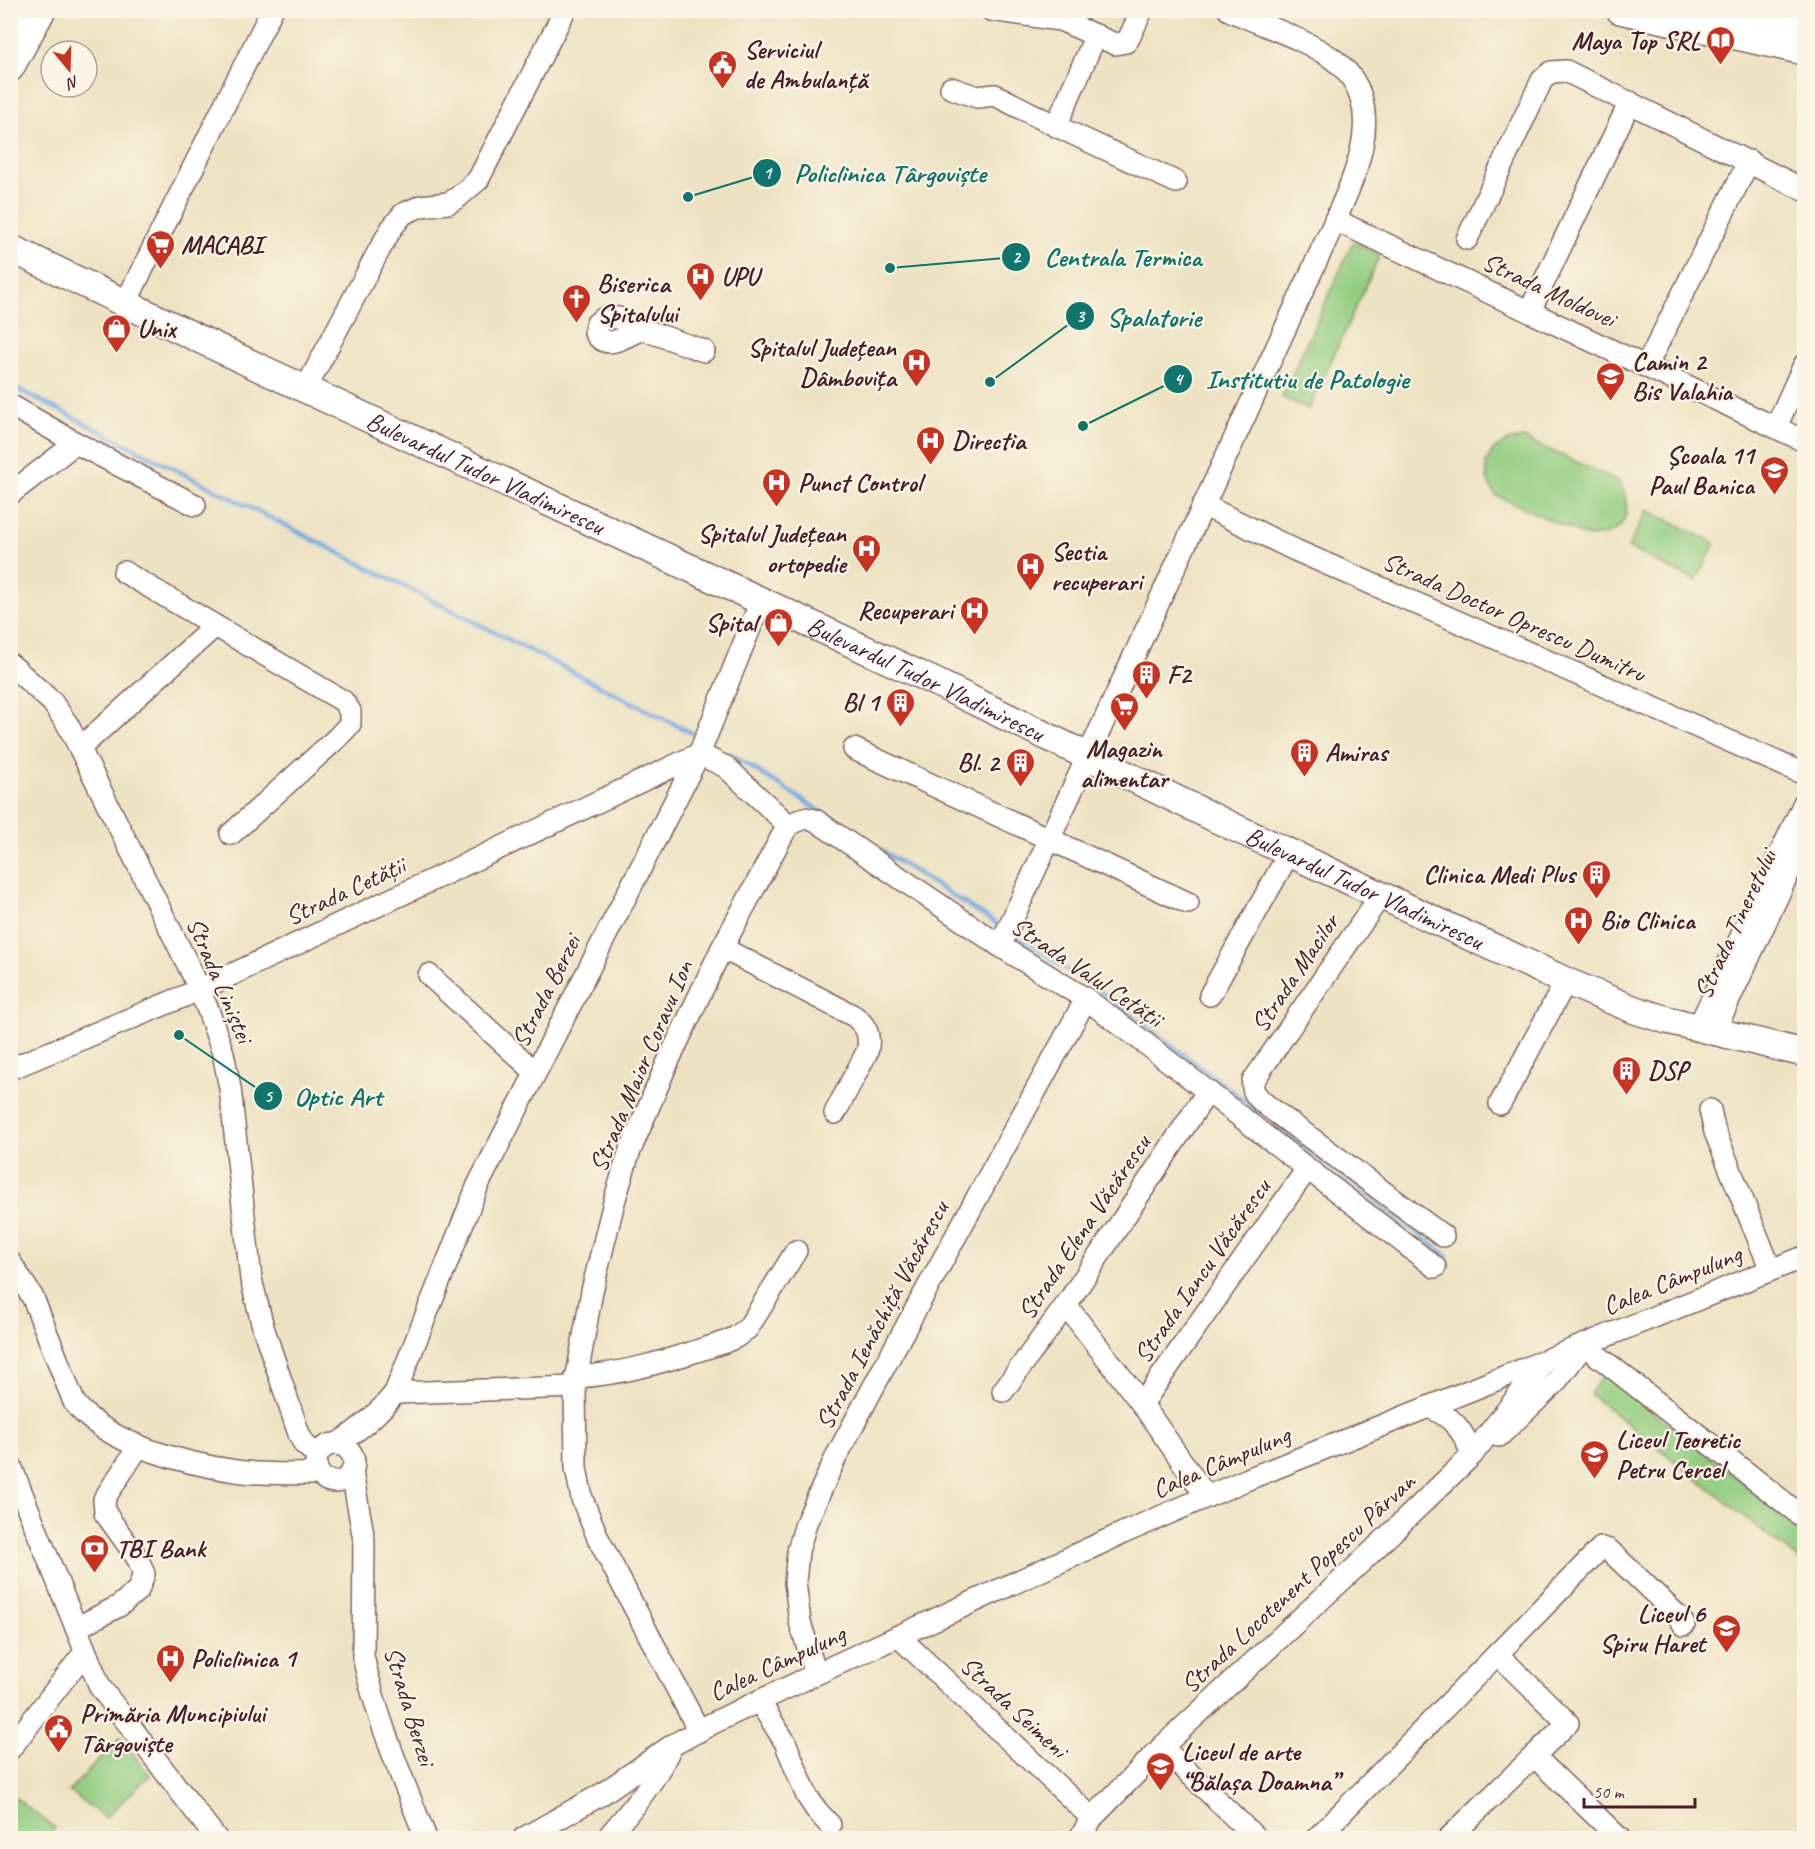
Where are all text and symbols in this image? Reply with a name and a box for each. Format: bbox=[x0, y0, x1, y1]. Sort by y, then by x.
place label: Maya Top SRL bbox=[1571, 24, 1701, 57]
library icon: Maya Top SRL bbox=[1705, 24, 1737, 66]
place label: Serviciul de Ambulanță bbox=[744, 33, 870, 96]
north arrow bbox=[39, 39, 99, 99]
public building icon: Serviciul de Ambulanță bbox=[707, 48, 739, 90]
text: N bbox=[63, 71, 81, 94]
callout: Policlinica Târgoviște bbox=[752, 150, 998, 195]
text: Policlinica Târgoviște bbox=[794, 156, 989, 190]
text: 1 bbox=[763, 162, 773, 184]
supermarket icon: MACABI bbox=[144, 228, 176, 270]
place label: MACABI bbox=[181, 228, 268, 261]
callout: Centrala Termica bbox=[1001, 235, 1214, 280]
text: Centrala Termica bbox=[1044, 240, 1204, 274]
street label: Strada Moldovei bbox=[1477, 245, 1624, 337]
text: 2 bbox=[1012, 246, 1022, 268]
hospital icon: UPU bbox=[684, 260, 716, 302]
place label: UPU bbox=[721, 260, 763, 293]
place label: Biserica Spitalului bbox=[597, 267, 681, 330]
church icon: Biserica Spitalului bbox=[560, 282, 592, 324]
callout: Spalatorie bbox=[1065, 294, 1213, 339]
text: Spalatorie bbox=[1107, 300, 1203, 334]
text: 3 bbox=[1076, 305, 1086, 327]
shop icon: Unix bbox=[100, 312, 132, 354]
place label: Unix bbox=[137, 312, 178, 345]
place label: Spitalul Județean Dâmbovița bbox=[747, 331, 898, 394]
place label: Camin 2 Bis Valahia bbox=[1632, 345, 1734, 408]
hospital icon: Spitalul Județean Dâmbovița bbox=[901, 346, 933, 388]
callout: Institutiu de Patologie bbox=[1163, 356, 1421, 401]
school or university icon: Camin 2 Bis Valahia bbox=[1595, 360, 1627, 402]
text: Institutiu de Patologie bbox=[1205, 362, 1412, 396]
text: 4 bbox=[1174, 368, 1184, 390]
street label: Bulevardul Tudor Vladimirescu bbox=[361, 403, 612, 543]
hospital icon: Directia bbox=[915, 424, 947, 466]
place label: Directia bbox=[952, 424, 1028, 457]
place label: Școala 11 Paul Banica bbox=[1649, 439, 1757, 502]
school or university icon: Școala 11 Paul Banica bbox=[1759, 454, 1791, 496]
hospital icon: Punct Control bbox=[761, 466, 793, 508]
place label: Punct Control bbox=[798, 466, 927, 499]
place label: Spitalul Județean ortopedie bbox=[697, 517, 848, 580]
hospital icon: Spitalul Județean ortopedie bbox=[851, 532, 883, 574]
place label: Sectia recuperari bbox=[1051, 535, 1145, 598]
street label: Strada Doctor Oprescu Dumitru bbox=[1378, 544, 1652, 690]
hospital icon: Sectia recuperari bbox=[1014, 550, 1046, 592]
place label: Recuperari bbox=[857, 594, 956, 627]
hospital icon: Recuperari bbox=[958, 594, 990, 636]
place label: Spital bbox=[705, 606, 762, 639]
shop icon: Spital bbox=[762, 606, 794, 648]
street label: Bulevardul Tudor Vladimirescu bbox=[802, 608, 1052, 750]
building icon: F2 bbox=[1130, 658, 1162, 700]
place label: F2 bbox=[1167, 658, 1193, 691]
place label: Bl 1 bbox=[843, 686, 882, 719]
building icon: Bl 1 bbox=[884, 686, 916, 728]
supermarket icon: Magazin alimentar bbox=[1108, 690, 1140, 732]
place label: Magazin alimentar bbox=[1080, 732, 1170, 795]
building icon: Amiras bbox=[1288, 736, 1320, 778]
place label: Amiras bbox=[1325, 736, 1390, 769]
place label: Bl. 2 bbox=[957, 746, 1001, 779]
building icon: Bl. 2 bbox=[1004, 746, 1036, 788]
street label: Bulevardul Tudor Vladimirescu bbox=[1240, 818, 1491, 958]
street label: Strada Tineretului bbox=[1686, 841, 1785, 1004]
street label: Strada Cetății bbox=[280, 848, 413, 933]
place label: Clinica Medi Plus bbox=[1423, 858, 1578, 891]
building icon: Clinica Medi Plus bbox=[1580, 858, 1612, 900]
hospital icon: Bio Clinica bbox=[1563, 904, 1595, 946]
place label: Bio Clinica bbox=[1600, 904, 1697, 937]
street label: Strada Macilor bbox=[1243, 905, 1348, 1039]
street label: Strada Valul Cetății bbox=[1005, 909, 1172, 1037]
street label: Strada Liniștei bbox=[179, 912, 262, 1050]
street label: Strada Berzei bbox=[504, 926, 590, 1053]
street label: Strada Maior Coravu Ion bbox=[582, 954, 701, 1177]
building icon: DSP bbox=[1611, 1054, 1643, 1096]
place label: DSP bbox=[1648, 1054, 1691, 1087]
callout: Optic Art bbox=[253, 1073, 394, 1118]
text: Optic Art bbox=[294, 1079, 385, 1113]
text: 5 bbox=[264, 1085, 274, 1107]
street label: Strada Elena Văcărescu bbox=[1010, 1126, 1159, 1326]
street label: Strada Iancu Văcărescu bbox=[1126, 1170, 1279, 1370]
street label: Strada Ienăchiță Văcărescu bbox=[808, 1193, 957, 1435]
street label: Calea Câmpulung bbox=[1598, 1237, 1748, 1323]
street label: Calea Câmpulung bbox=[1147, 1418, 1296, 1506]
place label: Liceul Teoretic Petru Cercel bbox=[1616, 1423, 1742, 1486]
school or university icon: Liceul Teoretic Petru Cercel bbox=[1579, 1438, 1611, 1480]
street label: Strada Locotenent Popescu Pârvan bbox=[1174, 1465, 1423, 1700]
bank icon: TBI Bank bbox=[79, 1532, 111, 1574]
place label: TBI Bank bbox=[116, 1532, 207, 1565]
place label: Liceul 6 Spiru Haret bbox=[1599, 1597, 1707, 1660]
school or university icon: Liceul 6 Spiru Haret bbox=[1710, 1612, 1742, 1654]
street label: Calea Câmpulung bbox=[704, 1616, 852, 1709]
hospital icon: Policlinica 1 bbox=[154, 1642, 186, 1684]
place label: Policlinica 1 bbox=[191, 1642, 299, 1675]
street label: Strada Berzei bbox=[376, 1643, 445, 1772]
street label: Strada Seimeni bbox=[953, 1649, 1077, 1767]
place label: Primăria Muncipiului Târgoviște bbox=[80, 1697, 268, 1760]
public building icon: Primăria Muncipiului Târgoviște bbox=[43, 1712, 75, 1754]
place label: Liceul de arte “Bălașa Doamna” bbox=[1182, 1735, 1344, 1798]
school or university icon: Liceul de arte “Bălașa Doamna” bbox=[1145, 1750, 1177, 1792]
scale bar bbox=[1584, 1771, 1695, 1809]
text: 50 m bbox=[1593, 1781, 1626, 1803]

